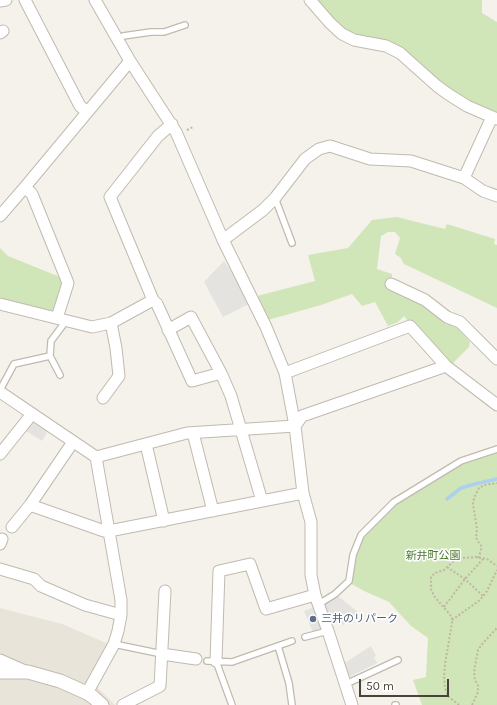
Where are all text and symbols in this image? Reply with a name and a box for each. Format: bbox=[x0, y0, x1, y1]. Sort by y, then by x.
park label: 新井町公園 bbox=[406, 549, 460, 563]
place label: 三井のリパーク bbox=[321, 612, 398, 626]
marker: 三井のリパーク bbox=[308, 614, 318, 624]
scale bar bbox=[361, 671, 451, 697]
text: 50 m bbox=[366, 679, 394, 693]

